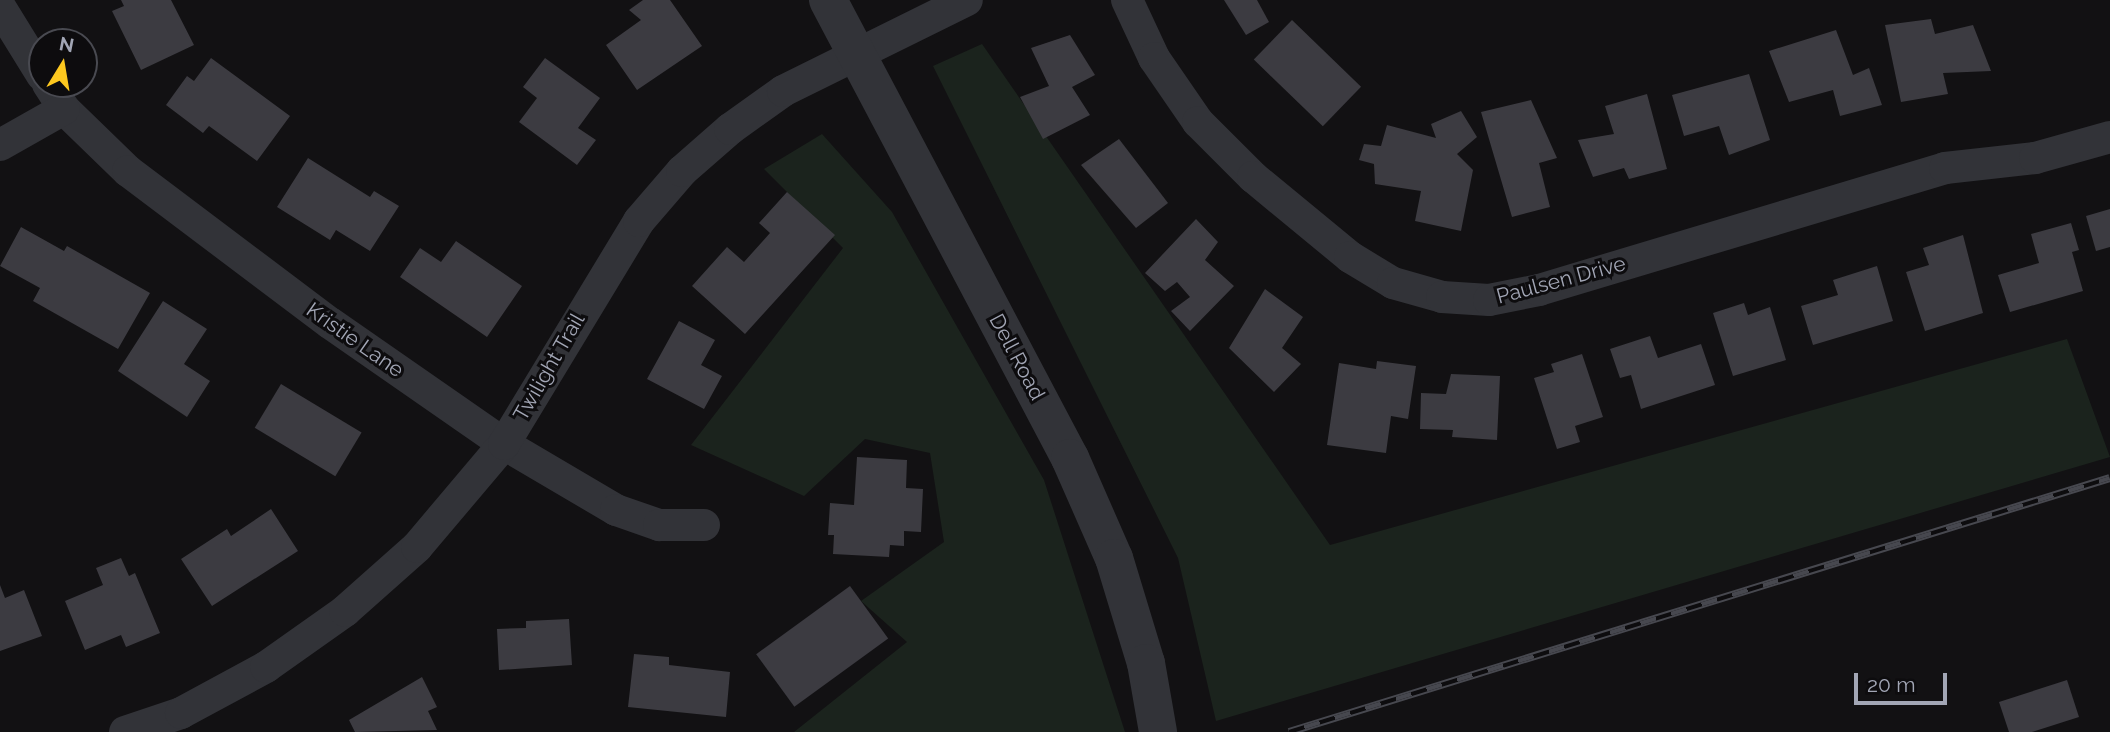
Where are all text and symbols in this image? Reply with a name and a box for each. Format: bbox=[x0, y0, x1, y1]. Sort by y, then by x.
north arrow bbox=[28, 28, 98, 98]
text: N bbox=[57, 32, 76, 57]
street label: Paulsen Drive bbox=[1494, 251, 1628, 309]
street label: Kristie Lane bbox=[301, 297, 409, 383]
street label: Twilight Trail bbox=[508, 308, 590, 426]
street label: Dell Road bbox=[984, 309, 1050, 405]
scale bar bbox=[1858, 658, 1951, 702]
text: 20 m bbox=[1867, 672, 1915, 697]

